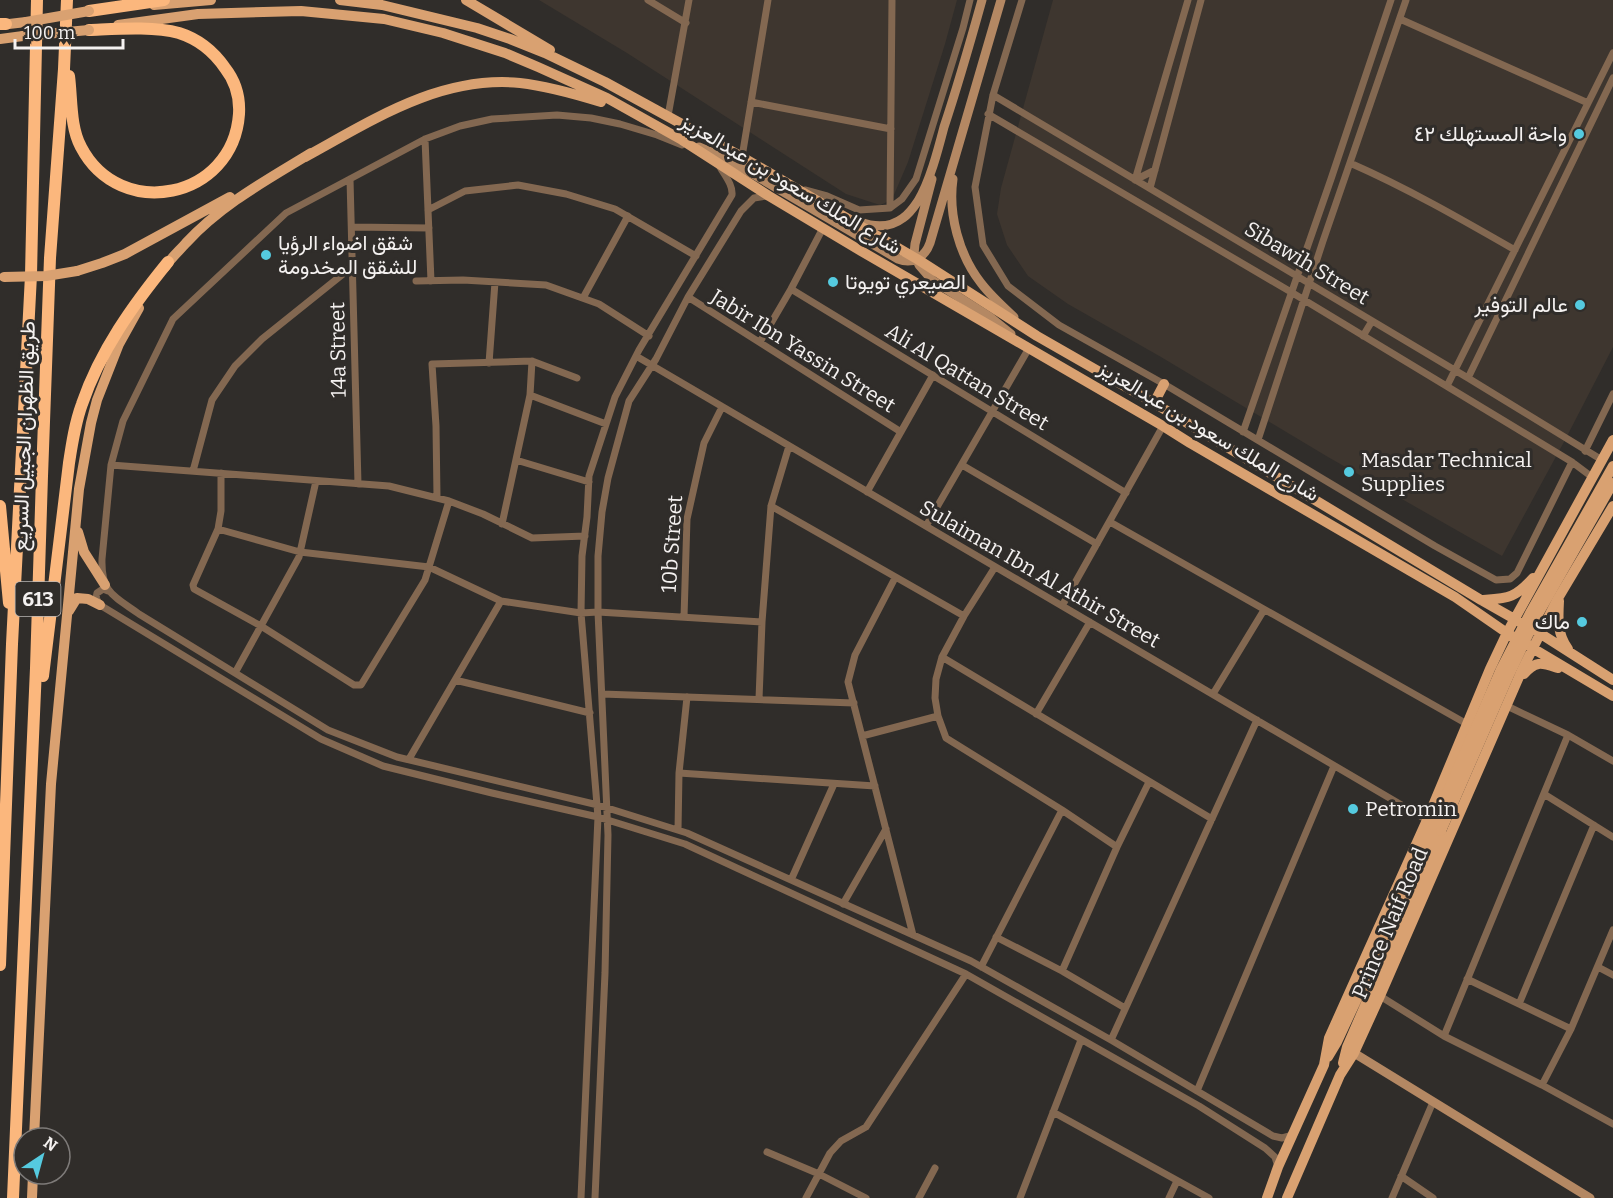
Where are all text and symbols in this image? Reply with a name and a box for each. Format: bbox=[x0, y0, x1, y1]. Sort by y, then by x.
scale bar bbox=[15, 12, 123, 50]
text: 100 m bbox=[24, 22, 75, 44]
street label: شارع الملك سعود بن عبدالعزيز bbox=[675, 107, 906, 261]
place label: واحة المستهلك ٤٢ bbox=[1414, 121, 1567, 147]
marker: واحة المستهلك ٤٢ bbox=[1572, 127, 1586, 141]
street label: Sibawih Street bbox=[1240, 216, 1374, 311]
place label: شقق اضواء الرؤيا للشقق المخدومة bbox=[278, 230, 417, 280]
marker: شقق اضواء الرؤيا للشقق المخدومة bbox=[259, 248, 273, 262]
place label: الصيعري تويوتا bbox=[845, 269, 966, 299]
marker: الصيعري تويوتا bbox=[826, 275, 840, 289]
street label: Jabir Ibn Yassin Street bbox=[705, 283, 901, 419]
place label: عالم التوفير bbox=[1473, 292, 1568, 319]
marker: عالم التوفير bbox=[1573, 298, 1587, 312]
street label: 14a Street bbox=[324, 302, 352, 398]
street label: Ali Al Qattan Street bbox=[881, 318, 1054, 436]
street label: طريق الظهران الجبيل السريع bbox=[7, 320, 42, 552]
street label: شارع الملك سعود بن عبدالعزيز bbox=[1093, 354, 1324, 508]
place label: Masdar Technical Supplies bbox=[1361, 447, 1532, 497]
marker: Masdar Technical Supplies bbox=[1342, 465, 1356, 479]
street label: 10b Street bbox=[656, 494, 688, 594]
street label: Sulaiman Ibn Al Athir Street bbox=[915, 494, 1165, 654]
road number: 613 bbox=[15, 582, 60, 616]
place label: ماك bbox=[1535, 609, 1570, 635]
marker: ماك bbox=[1575, 615, 1589, 629]
place label: Petromin bbox=[1365, 796, 1457, 822]
marker: Petromin bbox=[1346, 802, 1360, 816]
street label: Prince Naif Road bbox=[1346, 843, 1434, 1003]
north arrow bbox=[12, 1126, 72, 1186]
text: N bbox=[40, 1133, 61, 1156]

